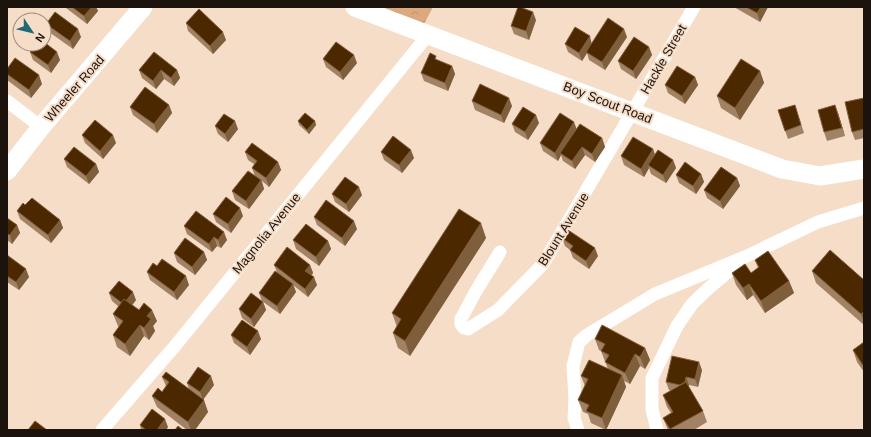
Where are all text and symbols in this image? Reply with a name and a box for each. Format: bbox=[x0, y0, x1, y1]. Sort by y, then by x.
north arrow bbox=[12, 12, 52, 52]
street label: Hackle Street bbox=[637, 21, 690, 97]
text: N bbox=[33, 31, 47, 44]
street label: Wheeler Road bbox=[41, 52, 107, 125]
street label: Boy Scout Road bbox=[561, 79, 654, 126]
street label: Magnolia Avenue bbox=[229, 190, 304, 277]
street label: Blount Avenue bbox=[535, 190, 592, 269]

